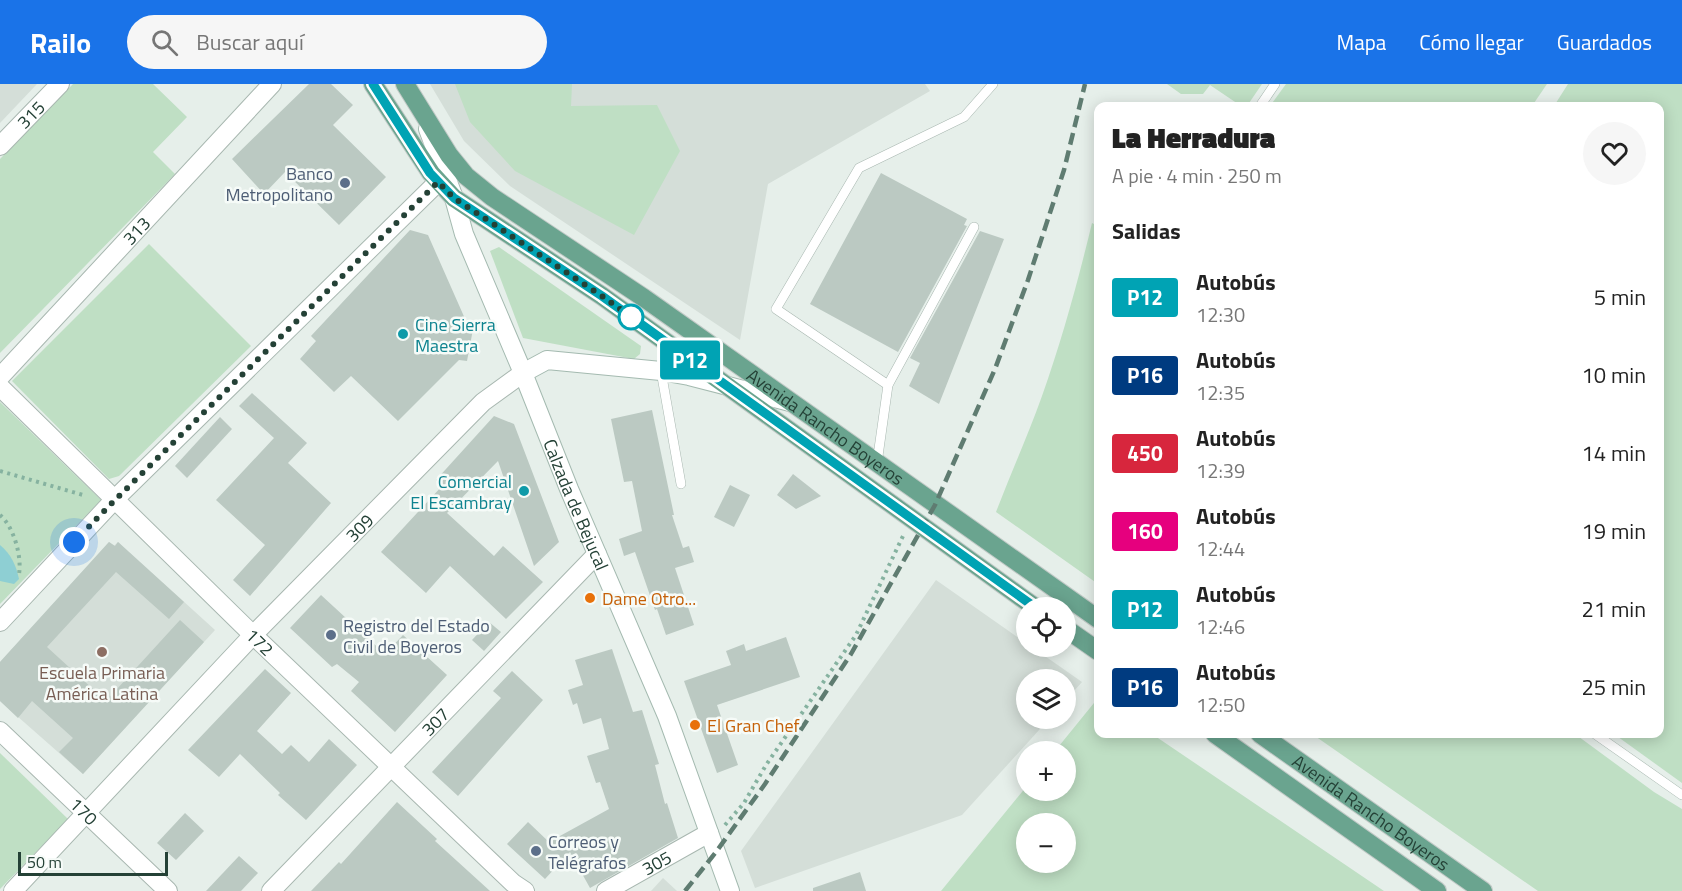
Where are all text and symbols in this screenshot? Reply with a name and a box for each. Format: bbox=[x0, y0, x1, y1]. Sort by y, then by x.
search box bbox=[127, 15, 547, 69]
text: Railo bbox=[30, 21, 91, 64]
text: Buscar aquí bbox=[196, 25, 304, 59]
icon: search bbox=[148, 26, 181, 59]
text: Mapa bbox=[1337, 26, 1386, 58]
text: Cómo llegar bbox=[1419, 26, 1524, 58]
text: Guardados bbox=[1557, 26, 1652, 58]
street label: 315 bbox=[10, 94, 51, 135]
text: La Herradura bbox=[1112, 116, 1275, 159]
button: heart bbox=[1583, 122, 1646, 185]
place label: Banco Metropolitano bbox=[225, 160, 333, 208]
text: A pie · 4 min · 250 m bbox=[1112, 160, 1282, 191]
marker: Banco Metropolitano bbox=[338, 176, 352, 190]
street label: 313 bbox=[116, 210, 156, 251]
text: Salidas bbox=[1112, 214, 1181, 248]
text: Autobús bbox=[1196, 265, 1276, 299]
text: 5 min bbox=[1594, 280, 1646, 314]
text: P12 bbox=[1127, 281, 1163, 313]
text: 12:30 bbox=[1196, 299, 1245, 330]
unlabelled marker bbox=[618, 304, 644, 330]
place label: Cine Sierra Maestra bbox=[415, 311, 496, 359]
marker: Cine Sierra Maestra bbox=[396, 327, 410, 341]
line badge: P12 bbox=[656, 340, 724, 380]
text: Autobús bbox=[1196, 343, 1276, 377]
text: P12 bbox=[672, 344, 708, 376]
text: 10 min bbox=[1581, 358, 1646, 392]
text: P16 bbox=[1127, 359, 1163, 391]
street label: Avenida Rancho Boyeros bbox=[742, 361, 910, 491]
text: 12:35 bbox=[1196, 377, 1245, 408]
text: Autobús bbox=[1196, 421, 1276, 455]
street label: Calzada de Bejucal bbox=[537, 435, 616, 574]
text: 14 min bbox=[1581, 436, 1646, 470]
text: 450 bbox=[1127, 437, 1163, 469]
text: 12:39 bbox=[1196, 455, 1245, 486]
place label: Comercial El Escambray bbox=[410, 468, 512, 516]
marker: Comercial El Escambray bbox=[517, 484, 531, 498]
text: Autobús bbox=[1196, 499, 1276, 533]
street label: 309 bbox=[339, 507, 379, 548]
text: 19 min bbox=[1581, 514, 1646, 548]
text: 160 bbox=[1127, 515, 1163, 547]
your location bbox=[59, 527, 89, 557]
text: 12:44 bbox=[1196, 533, 1245, 564]
text: Autobús bbox=[1196, 577, 1276, 611]
place label: Dame Otro... bbox=[602, 585, 696, 612]
marker: Dame Otro... bbox=[583, 591, 597, 605]
text: 21 min bbox=[1581, 592, 1646, 626]
text: P12 bbox=[1127, 593, 1163, 625]
map controls bbox=[1016, 597, 1076, 873]
button: locate bbox=[1016, 597, 1076, 657]
text: 12:46 bbox=[1196, 611, 1245, 642]
place label: Registro del Estado Civil de Boyeros bbox=[343, 612, 490, 660]
street label: 172 bbox=[240, 622, 280, 662]
marker: Registro del Estado Civil de Boyeros bbox=[324, 628, 338, 642]
marker: Escuela Primaria América Latina bbox=[95, 645, 109, 659]
text: Autobús bbox=[1196, 655, 1276, 689]
place label: Escuela Primaria América Latina bbox=[39, 659, 165, 707]
button: layers bbox=[1016, 669, 1076, 729]
text: 25 min bbox=[1581, 670, 1646, 704]
text: P16 bbox=[1127, 671, 1163, 703]
text: 12:50 bbox=[1196, 689, 1245, 720]
street label: 307 bbox=[415, 701, 455, 742]
place label: El Gran Chef bbox=[707, 712, 800, 739]
marker: El Gran Chef bbox=[688, 718, 702, 732]
button: + bbox=[1016, 741, 1076, 801]
street label: Avenida Rancho Boyeros bbox=[1287, 747, 1455, 877]
street label: 170 bbox=[64, 791, 104, 831]
button: − bbox=[1016, 813, 1076, 873]
place label: Correos y Telégrafos bbox=[548, 828, 626, 876]
street label: 305 bbox=[637, 843, 676, 882]
marker: Correos y Telégrafos bbox=[529, 844, 543, 858]
scale bar bbox=[18, 849, 168, 876]
text: 50 m bbox=[27, 850, 62, 874]

